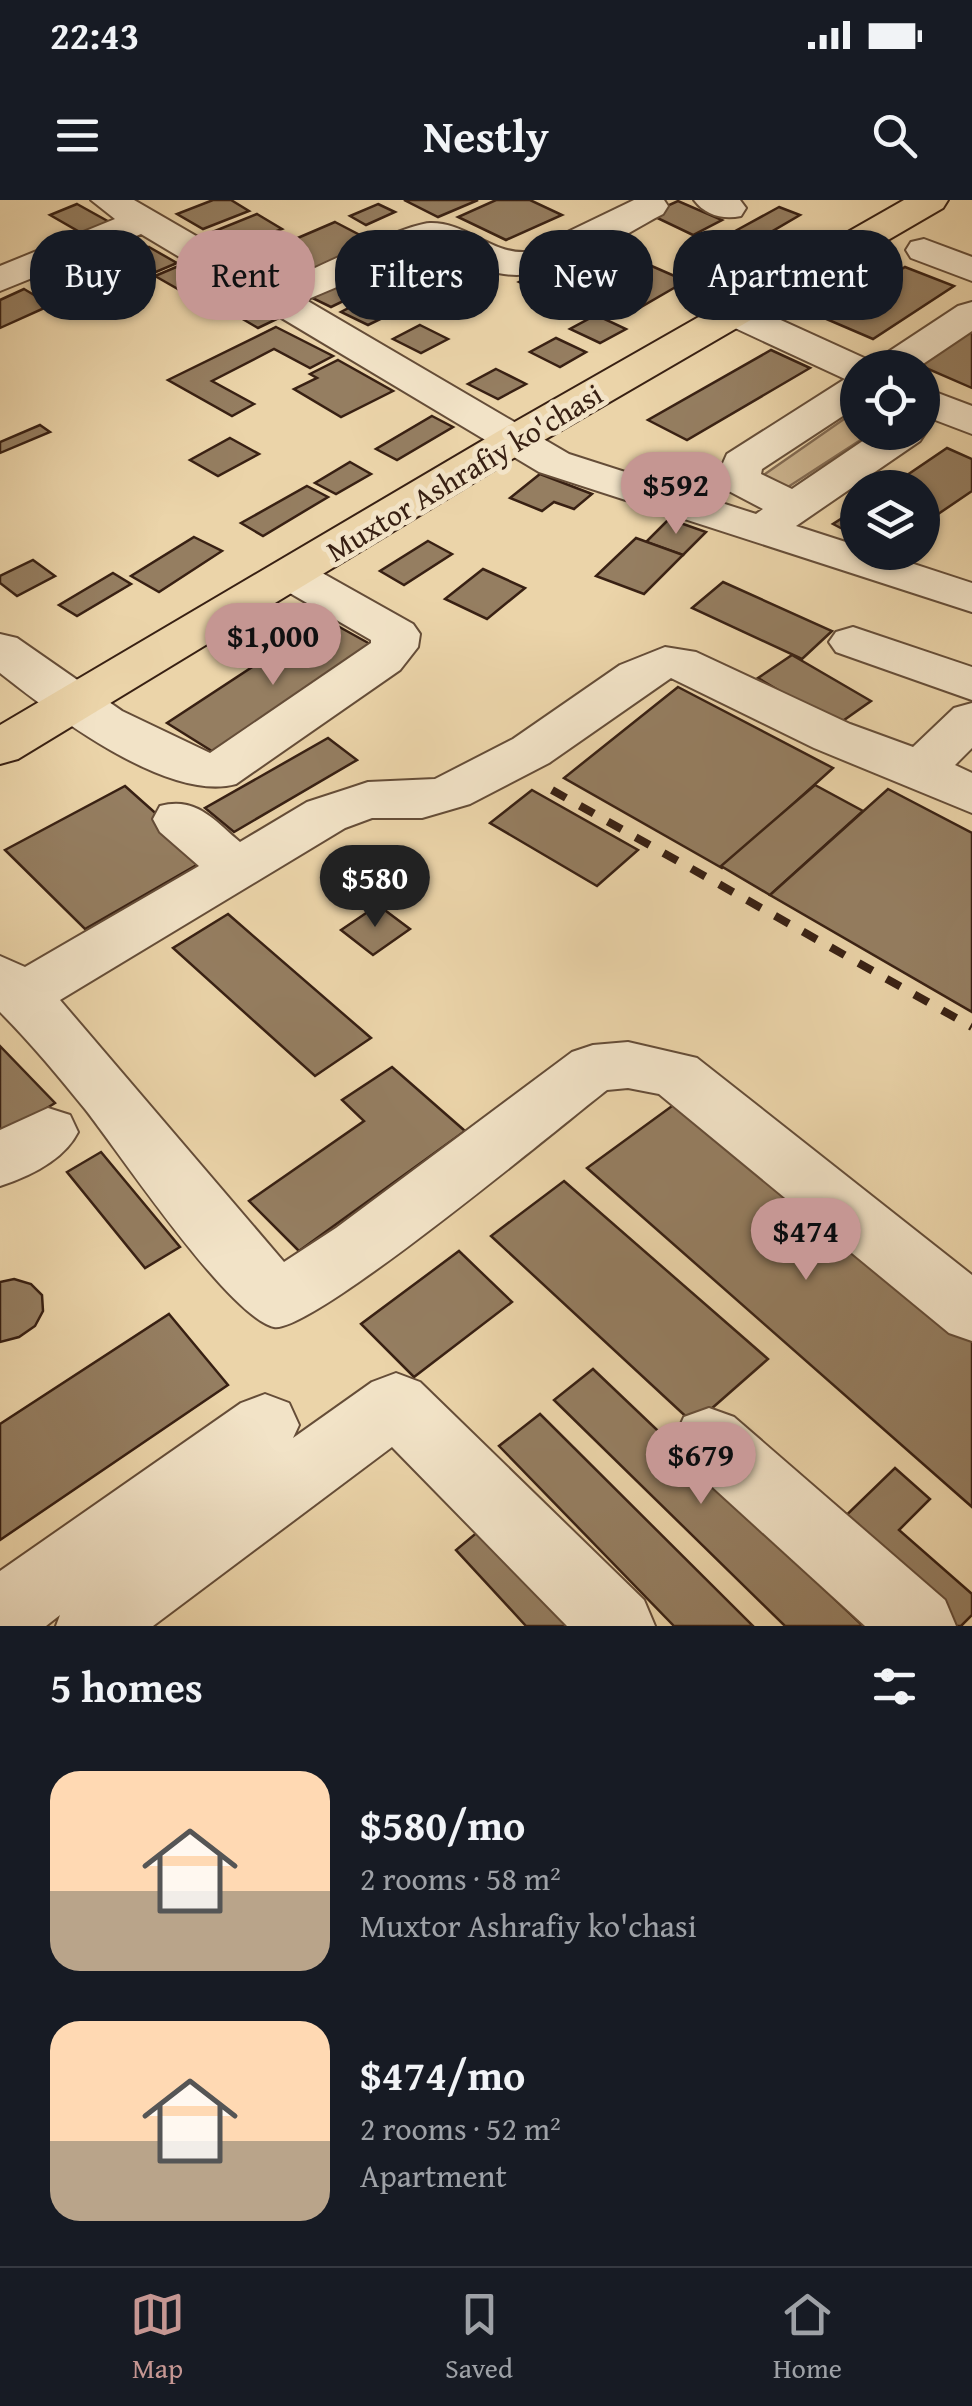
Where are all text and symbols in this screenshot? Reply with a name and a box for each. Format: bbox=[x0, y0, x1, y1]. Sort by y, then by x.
text: 22:43 bbox=[50, 7, 140, 63]
text: Nestly bbox=[423, 103, 549, 168]
icon: menu bbox=[50, 108, 105, 163]
icon: search bbox=[867, 108, 922, 163]
chip: Buy bbox=[30, 230, 156, 320]
chip: Rent bbox=[176, 230, 315, 320]
chip: Filters bbox=[335, 230, 499, 320]
chip: New bbox=[519, 230, 653, 320]
chip: Apartment bbox=[673, 230, 903, 320]
map controls bbox=[840, 350, 940, 570]
button: locate bbox=[840, 350, 940, 450]
street label: Muxtor Ashrafiy ko'chasi bbox=[317, 372, 611, 572]
pin: $592 bbox=[617, 452, 735, 537]
text: $592 bbox=[643, 461, 709, 508]
button: layers bbox=[840, 470, 940, 570]
pin: $1,000 bbox=[192, 603, 354, 688]
text: $1,000 bbox=[227, 612, 319, 659]
pin: $580 bbox=[316, 845, 434, 930]
text: $580 bbox=[342, 854, 408, 901]
pin: $474 bbox=[747, 1198, 865, 1283]
text: $474 bbox=[773, 1207, 839, 1254]
pin: $679 bbox=[642, 1422, 760, 1507]
text: $679 bbox=[668, 1431, 734, 1478]
text: 5 homes bbox=[50, 1656, 203, 1717]
icon: filters bbox=[867, 1659, 922, 1714]
text: $580/mo bbox=[360, 1794, 525, 1855]
icon: home bbox=[130, 1811, 250, 1931]
text: 2 rooms · 58 m² bbox=[360, 1855, 561, 1902]
text: Muxtor Ashrafiy ko'chasi bbox=[360, 1902, 697, 1949]
text: $474/mo bbox=[360, 2044, 525, 2105]
icon: home bbox=[130, 2061, 250, 2181]
text: 2 rooms · 52 m² bbox=[360, 2105, 561, 2152]
text: Apartment bbox=[360, 2152, 507, 2199]
tab: Map bbox=[130, 2287, 185, 2388]
tab: Saved bbox=[445, 2287, 513, 2388]
tab: Home bbox=[773, 2287, 842, 2388]

